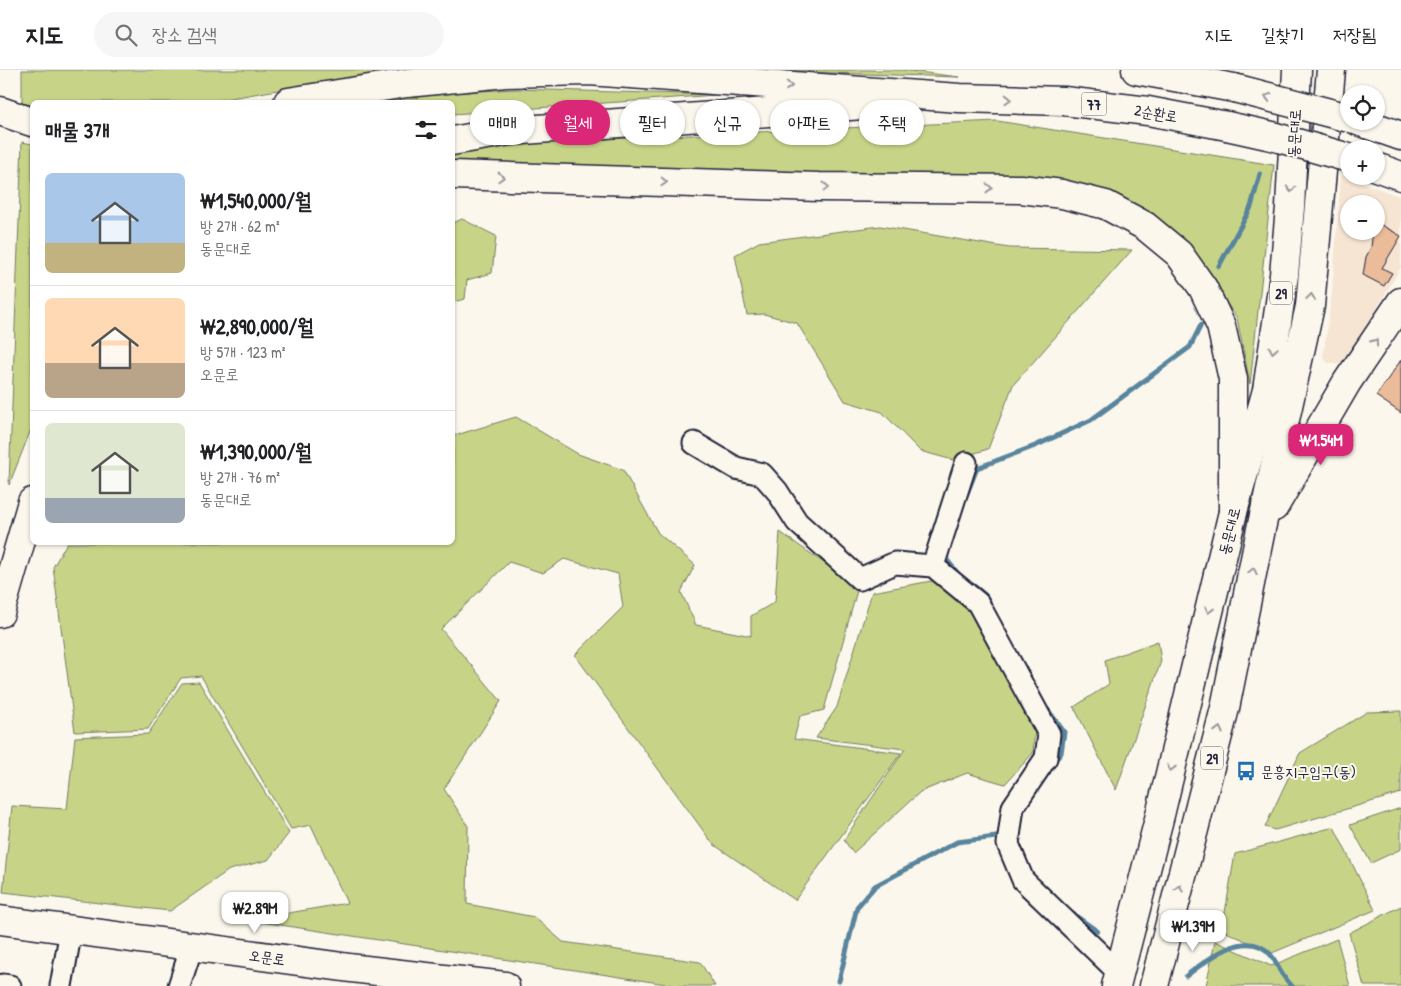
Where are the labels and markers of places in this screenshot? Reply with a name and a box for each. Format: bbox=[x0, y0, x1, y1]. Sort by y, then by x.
pin: ₩1.54M bbox=[1280, 424, 1362, 466]
bus stop icon: 문흥지구입구(동) bbox=[1235, 760, 1257, 782]
place label: 문흥지구입구(동) bbox=[1261, 761, 1356, 782]
pin: ₩2.89M bbox=[214, 892, 296, 934]
pin: ₩1.39M bbox=[1152, 910, 1234, 952]

